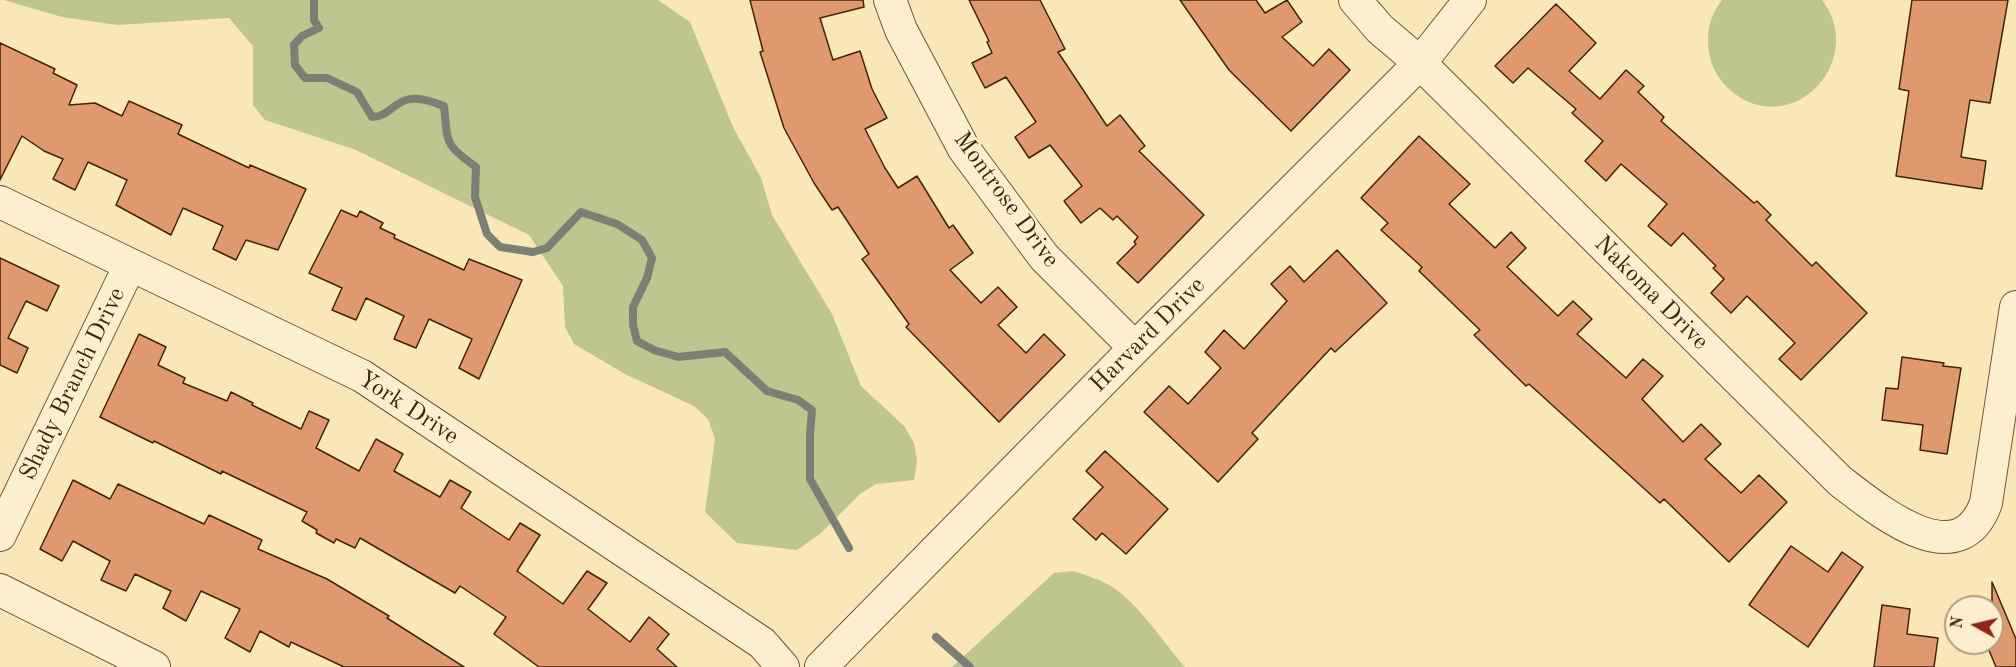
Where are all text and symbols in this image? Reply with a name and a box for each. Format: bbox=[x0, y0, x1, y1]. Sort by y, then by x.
street label: Montrose Drive bbox=[947, 126, 1065, 274]
street label: Nakoma Drive bbox=[1588, 230, 1714, 356]
street label: Harvard Drive bbox=[1084, 271, 1212, 399]
street label: Shady Branch Drive bbox=[14, 283, 132, 485]
street label: York Drive bbox=[352, 365, 464, 451]
north arrow bbox=[1944, 595, 2004, 655]
text: N bbox=[1949, 616, 1967, 630]

